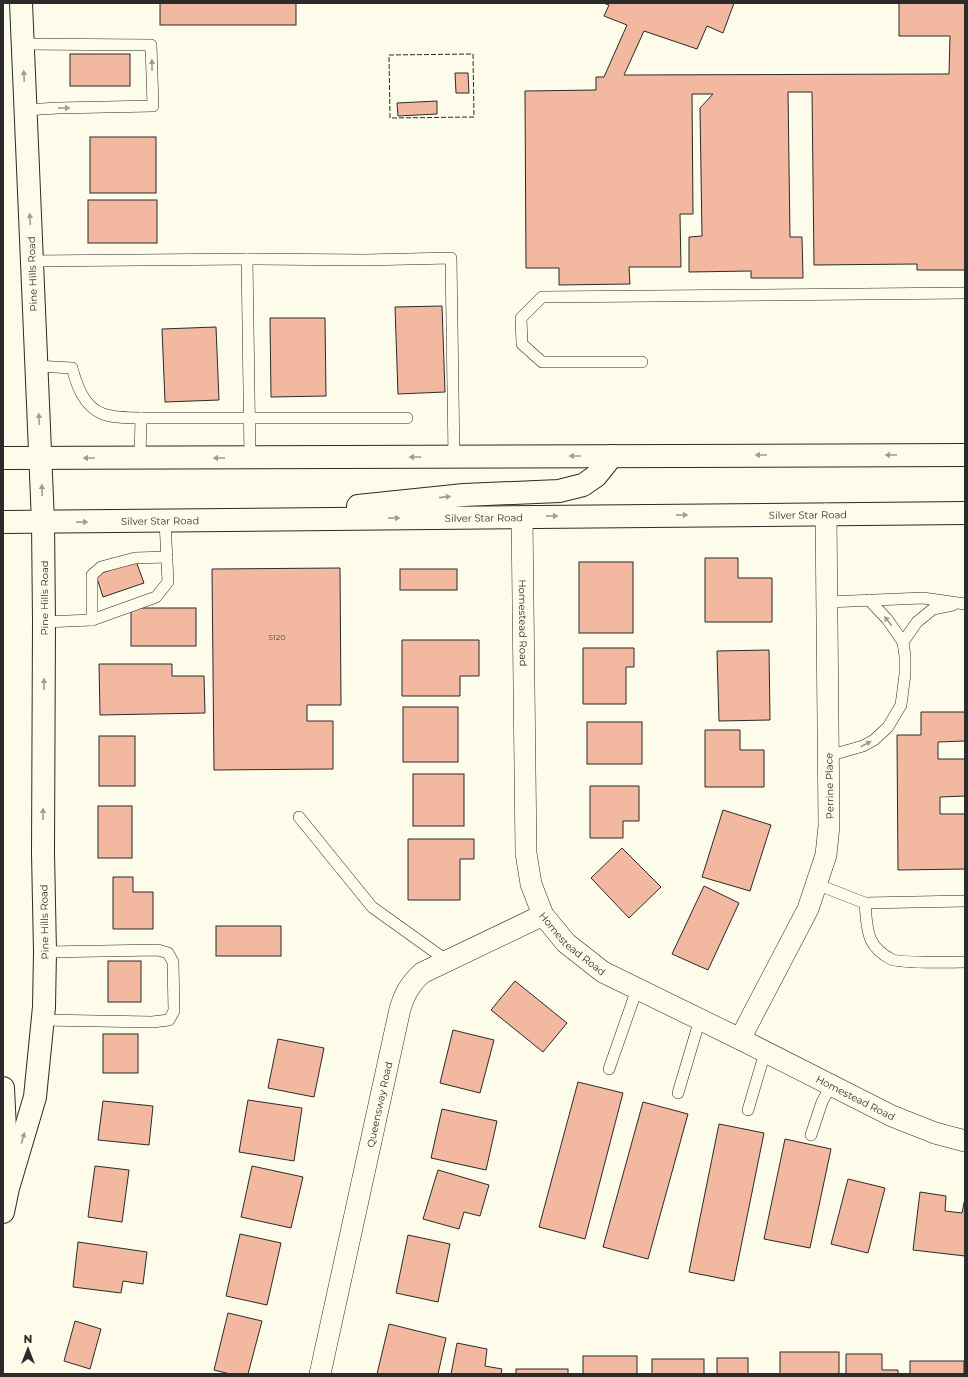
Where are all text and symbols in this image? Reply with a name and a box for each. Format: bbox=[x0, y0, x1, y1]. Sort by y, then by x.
one-way arrow bbox=[149, 58, 155, 71]
one-way arrow bbox=[21, 70, 28, 82]
one-way arrow bbox=[58, 105, 71, 111]
one-way arrow bbox=[27, 212, 33, 225]
street label: Pine Hills Road bbox=[25, 236, 40, 312]
one-way arrow bbox=[35, 413, 42, 425]
one-way arrow bbox=[754, 452, 767, 458]
one-way arrow bbox=[884, 452, 897, 458]
one-way arrow bbox=[568, 453, 581, 459]
one-way arrow bbox=[408, 454, 421, 460]
one-way arrow bbox=[82, 455, 95, 461]
one-way arrow bbox=[212, 455, 225, 461]
one-way arrow bbox=[38, 484, 45, 496]
one-way arrow bbox=[439, 493, 451, 500]
street label: Silver Star Road bbox=[769, 508, 847, 522]
street label: Silver Star Road bbox=[445, 511, 523, 525]
one-way arrow bbox=[676, 512, 689, 518]
one-way arrow bbox=[546, 513, 559, 519]
street label: Silver Star Road bbox=[121, 514, 199, 528]
one-way arrow bbox=[388, 515, 401, 521]
one-way arrow bbox=[76, 519, 89, 525]
street label: Pine Hills Road bbox=[38, 560, 51, 636]
street label: Homestead Road bbox=[516, 579, 530, 667]
one-way arrow bbox=[883, 615, 892, 626]
house number: 5120 bbox=[268, 632, 286, 642]
one-way arrow bbox=[41, 677, 47, 690]
one-way arrow bbox=[860, 741, 871, 748]
street label: Perrine Place bbox=[822, 753, 837, 819]
one-way arrow bbox=[40, 807, 46, 820]
street label: Pine Hills Road bbox=[37, 884, 52, 960]
street label: Homestead Road bbox=[536, 909, 608, 979]
street label: Queensway Road bbox=[364, 1060, 395, 1149]
street label: Homestead Road bbox=[814, 1072, 897, 1124]
one-way arrow bbox=[20, 1131, 26, 1143]
north arrow bbox=[8, 1329, 48, 1369]
text: N bbox=[24, 1332, 32, 1346]

